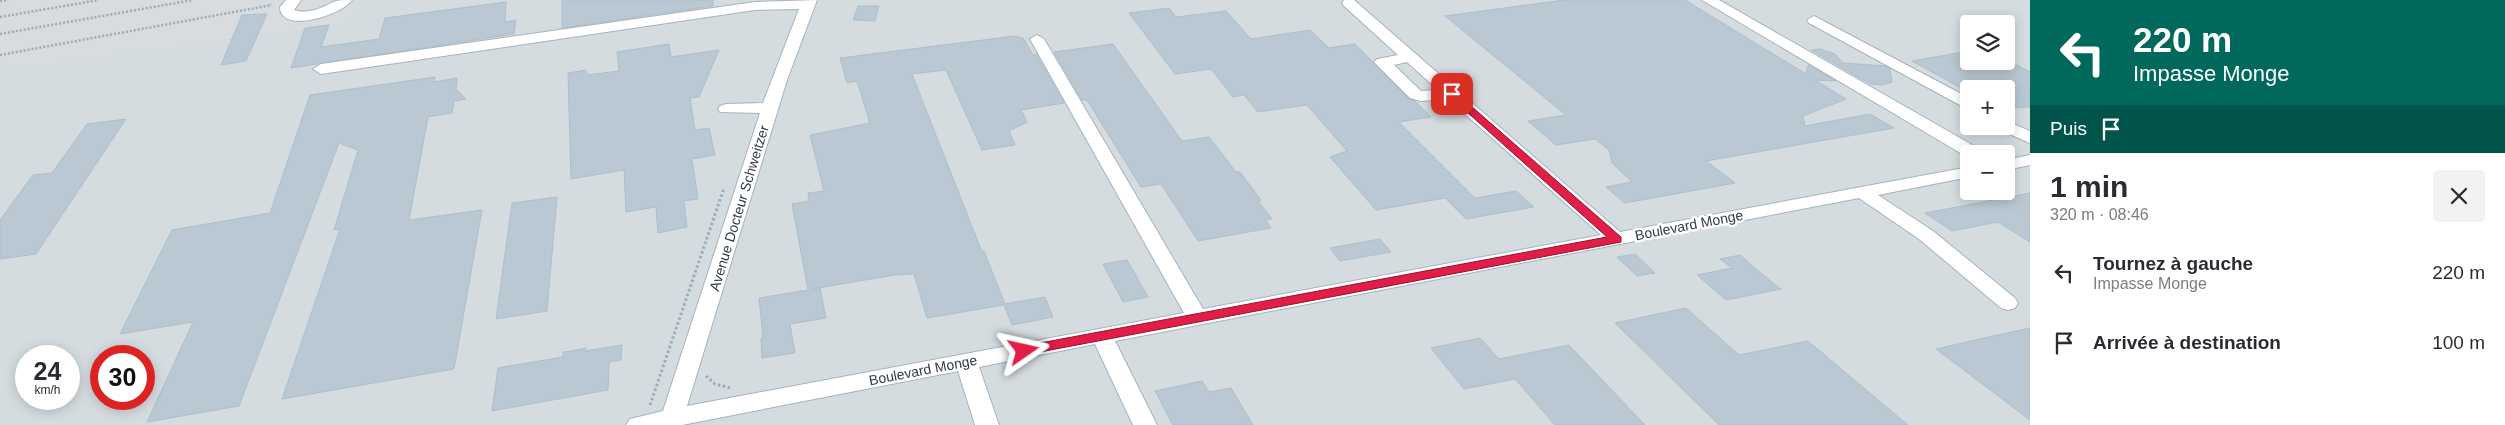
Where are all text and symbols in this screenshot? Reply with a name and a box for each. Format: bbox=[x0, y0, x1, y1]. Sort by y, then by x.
map controls bbox=[1960, 15, 2015, 200]
button: layers bbox=[1960, 15, 2015, 70]
icon: left bbox=[2050, 20, 2115, 85]
text: 220 m bbox=[2133, 20, 2232, 59]
text: Impasse Monge bbox=[2133, 61, 2290, 86]
pin bbox=[1431, 73, 1473, 115]
icon: arrive bbox=[1438, 80, 1466, 108]
button: + bbox=[1960, 80, 2015, 135]
icon: arrive bbox=[2097, 115, 2125, 143]
text: Puis bbox=[2050, 118, 2087, 139]
street label: Avenue Docteur Schweitzer bbox=[706, 123, 772, 293]
button: − bbox=[1960, 145, 2015, 200]
text: 1 min bbox=[2050, 170, 2128, 203]
button: close bbox=[2433, 170, 2485, 222]
text: 320 m · 08:46 bbox=[2050, 206, 2149, 223]
street label: Boulevard Monge bbox=[1634, 207, 1745, 243]
text: Tournez à gauche bbox=[2093, 253, 2253, 274]
icon: left bbox=[2050, 259, 2078, 287]
text: 220 m bbox=[2432, 262, 2485, 283]
text: Impasse Monge bbox=[2093, 275, 2207, 292]
position arrow bbox=[997, 324, 1049, 376]
icon: arrive bbox=[2050, 329, 2078, 357]
text: Arrivée à destination bbox=[2093, 332, 2281, 353]
text: 100 m bbox=[2432, 332, 2485, 353]
speed limit sign: 30 bbox=[90, 345, 155, 410]
street label: Boulevard Monge bbox=[868, 352, 979, 388]
text: 24 bbox=[34, 357, 61, 385]
text: km/h bbox=[34, 383, 61, 397]

